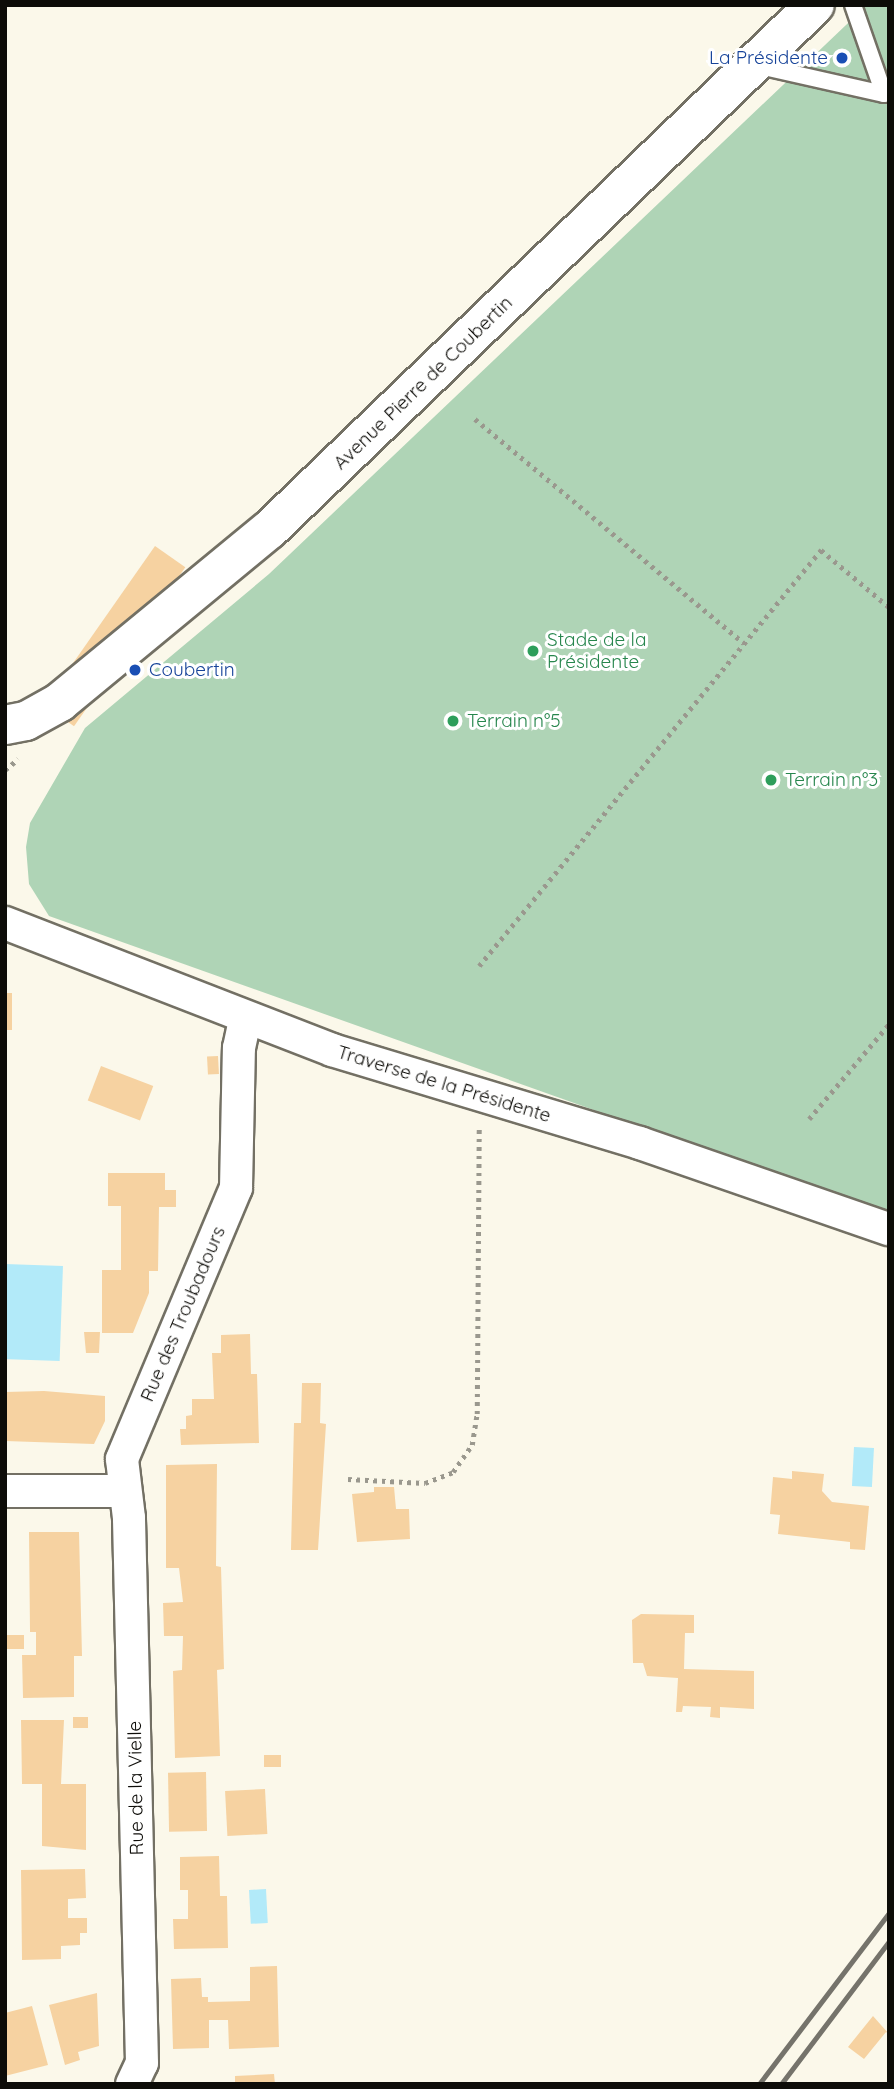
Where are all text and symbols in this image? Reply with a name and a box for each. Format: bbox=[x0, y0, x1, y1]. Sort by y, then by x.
place label: La Présidente bbox=[709, 47, 828, 69]
marker: La Présidente bbox=[834, 50, 850, 66]
street label: Avenue Pierre de Coubertin bbox=[329, 292, 517, 474]
place label: Stade de la Présidente bbox=[547, 629, 646, 673]
marker: Stade de la Présidente bbox=[525, 643, 541, 659]
place label: Coubertin bbox=[149, 659, 235, 681]
marker: Coubertin bbox=[127, 662, 143, 678]
place label: Terrain n°5 bbox=[467, 710, 561, 732]
marker: Terrain n°5 bbox=[445, 713, 461, 729]
place label: Terrain n°3 bbox=[785, 769, 878, 791]
marker: Terrain n°3 bbox=[763, 772, 779, 788]
street label: Traverse de la Présidente bbox=[334, 1041, 554, 1127]
street label: Rue des Troubadours bbox=[136, 1223, 230, 1405]
street label: Rue de la Vielle bbox=[123, 1721, 149, 1855]

